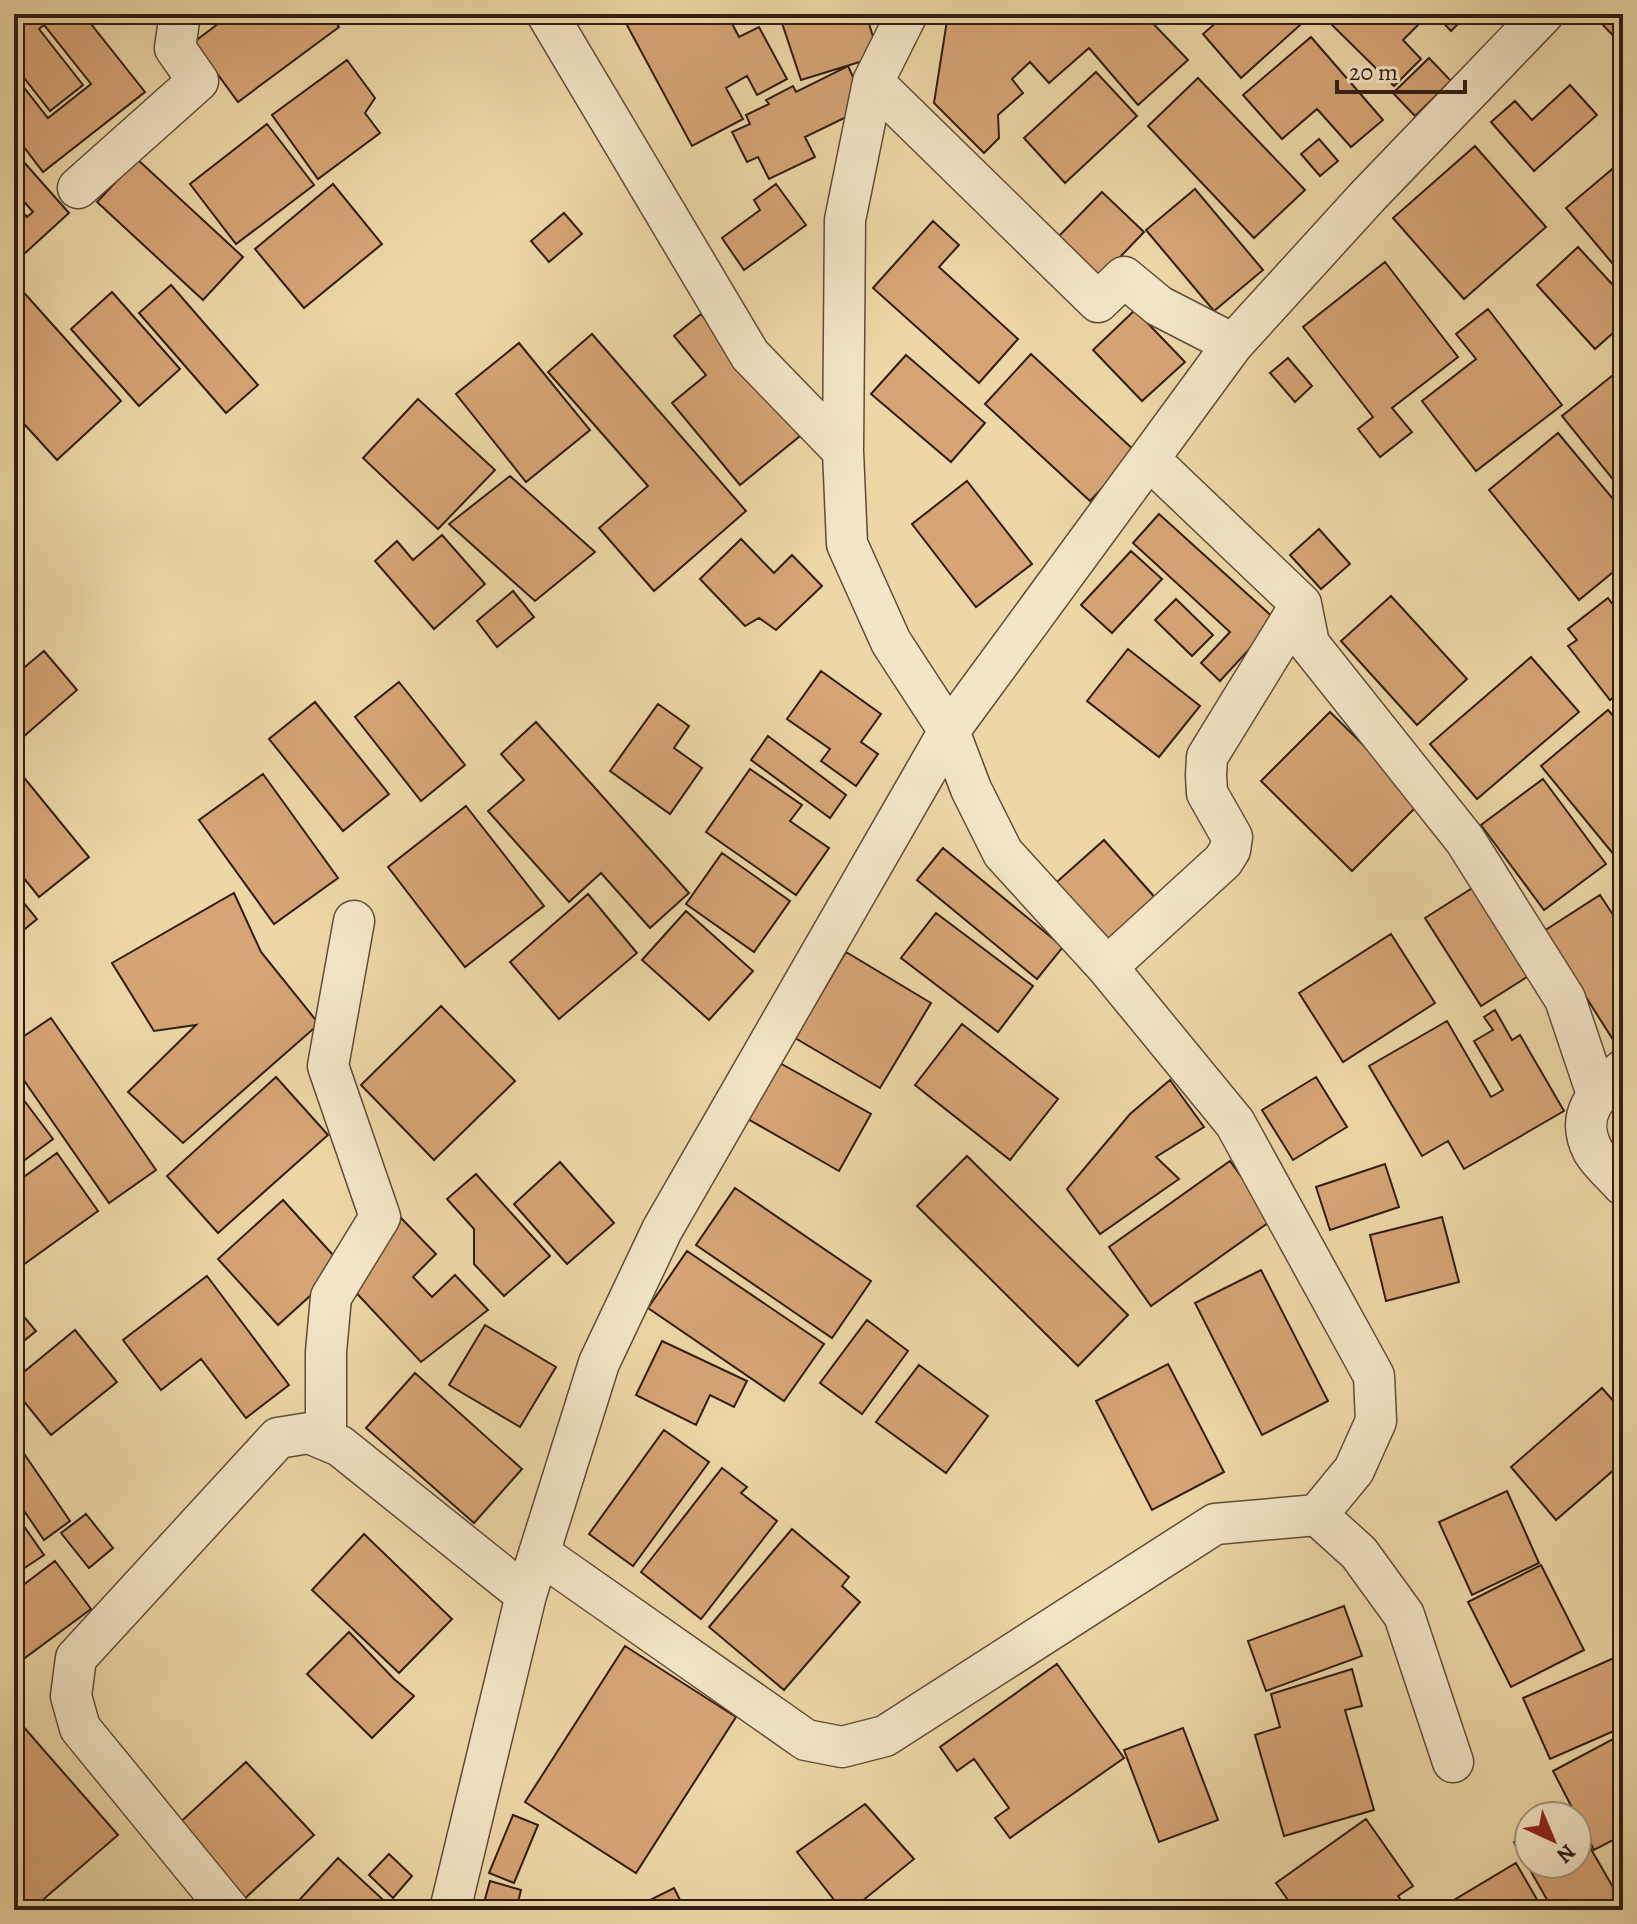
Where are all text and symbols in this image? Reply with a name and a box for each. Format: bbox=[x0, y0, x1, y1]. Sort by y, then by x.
scale bar bbox=[1337, 44, 1465, 94]
text: 20 m bbox=[1349, 56, 1398, 88]
north arrow bbox=[1513, 1800, 1593, 1880]
text: N bbox=[1550, 1837, 1582, 1870]

